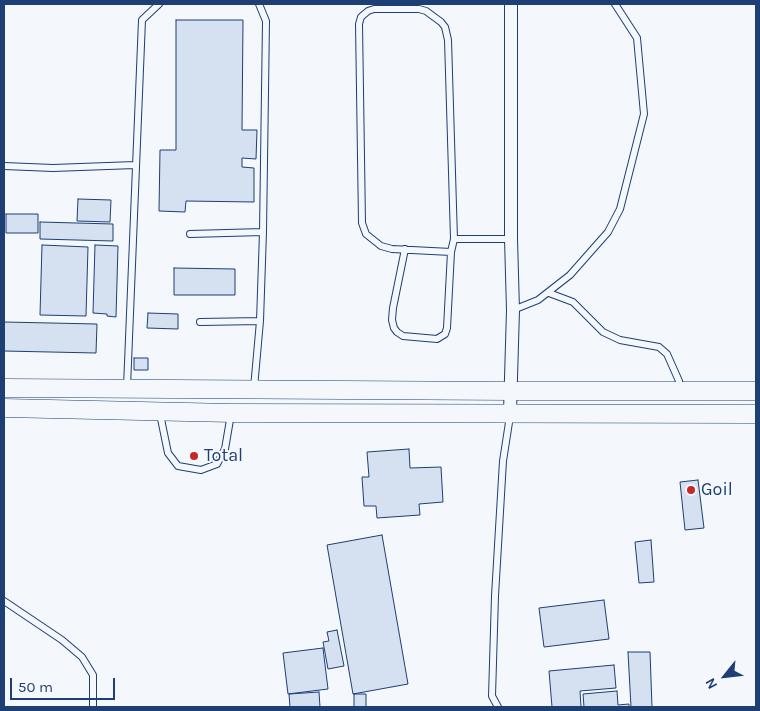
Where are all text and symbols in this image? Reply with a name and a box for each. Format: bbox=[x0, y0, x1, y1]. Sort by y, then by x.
place label: Total bbox=[204, 445, 243, 467]
marker: Total bbox=[188, 450, 200, 462]
place label: Goil bbox=[701, 479, 733, 501]
marker: Goil bbox=[685, 484, 697, 496]
north arrow bbox=[700, 651, 750, 701]
scale bar bbox=[12, 668, 118, 700]
text: N bbox=[702, 675, 721, 692]
text: 50 m bbox=[18, 678, 53, 696]

